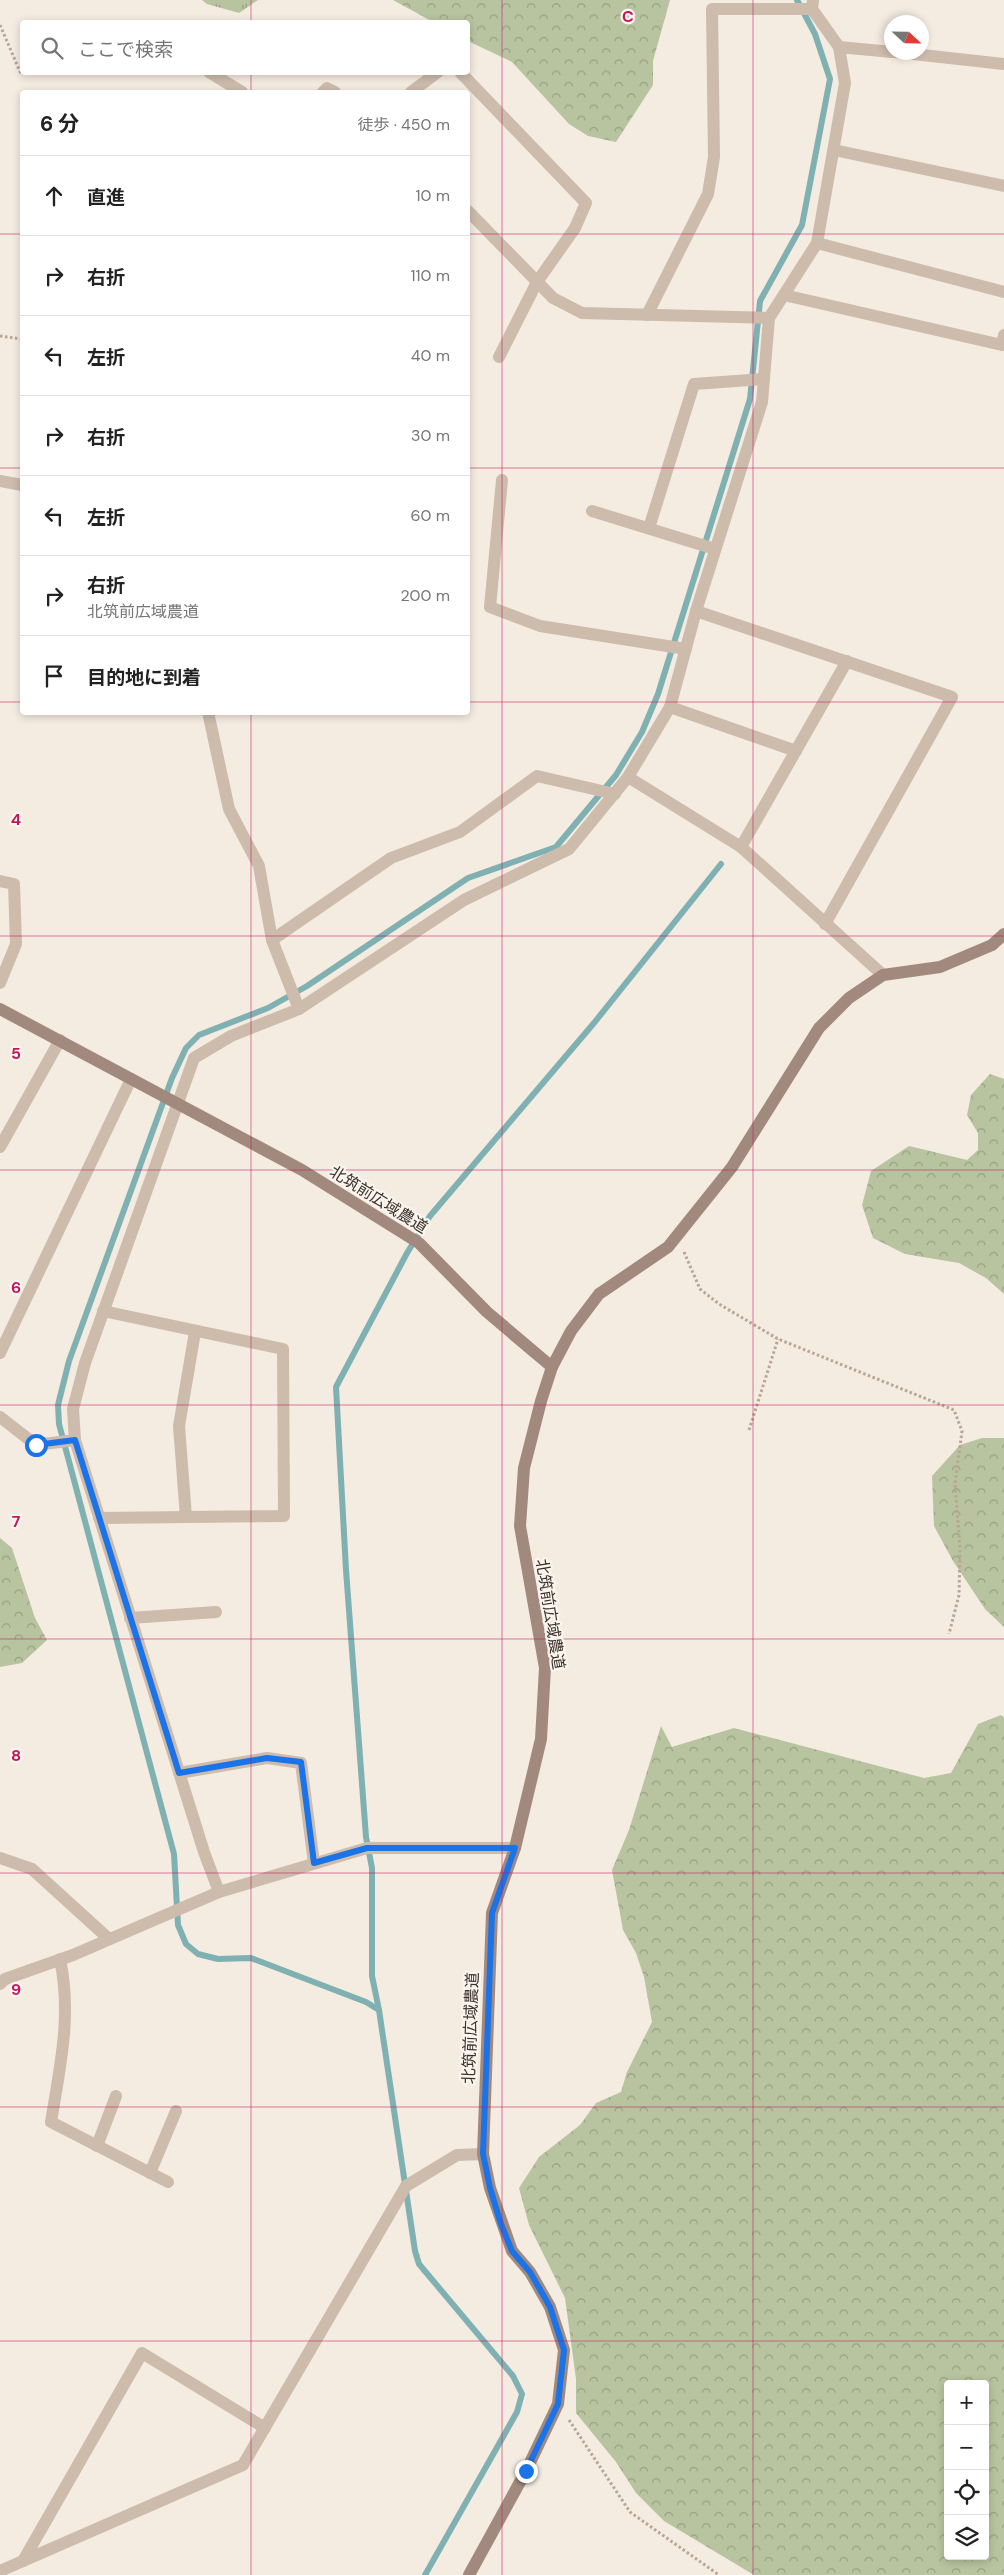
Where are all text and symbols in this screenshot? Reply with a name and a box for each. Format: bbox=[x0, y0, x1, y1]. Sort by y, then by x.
text: C bbox=[622, 6, 634, 27]
north arrow bbox=[884, 15, 929, 60]
search box bbox=[20, 20, 470, 75]
icon: search bbox=[38, 34, 66, 62]
text: ここで検索 bbox=[78, 37, 173, 62]
text: 6 分 bbox=[40, 110, 79, 138]
text: 徒歩 · 450 m bbox=[357, 114, 450, 135]
icon: ahead bbox=[40, 182, 68, 210]
text: 直進 bbox=[87, 185, 125, 210]
text: 10 m bbox=[416, 185, 450, 206]
icon: right bbox=[40, 262, 68, 290]
text: 右折 bbox=[87, 265, 125, 290]
text: 110 m bbox=[411, 265, 450, 286]
icon: left bbox=[40, 342, 68, 370]
text: 左折 bbox=[87, 345, 125, 370]
text: 40 m bbox=[411, 345, 450, 366]
icon: right bbox=[40, 422, 68, 450]
text: 右折 bbox=[87, 425, 125, 450]
text: 30 m bbox=[411, 425, 450, 446]
icon: left bbox=[40, 502, 68, 530]
text: 左折 bbox=[87, 505, 125, 530]
text: 60 m bbox=[410, 505, 450, 526]
text: 右折 bbox=[87, 573, 125, 598]
icon: right bbox=[40, 582, 68, 610]
text: 200 m bbox=[401, 585, 450, 606]
text: 北筑前広域農道 bbox=[87, 601, 199, 622]
icon: arrive bbox=[40, 662, 68, 690]
text: 目的地に到着 bbox=[87, 665, 201, 690]
text: 4 bbox=[11, 809, 21, 830]
text: 5 bbox=[11, 1043, 21, 1064]
street label: 北筑前広域農道 bbox=[326, 1161, 432, 1238]
text: 6 bbox=[11, 1277, 21, 1298]
route start bbox=[25, 1434, 48, 1457]
text: 7 bbox=[12, 1511, 21, 1532]
street label: 北筑前広域農道 bbox=[531, 1557, 570, 1671]
text: 8 bbox=[11, 1745, 21, 1766]
street label: 北筑前広域農道 bbox=[458, 1972, 483, 2084]
text: 9 bbox=[11, 1979, 21, 2000]
map controls bbox=[944, 2380, 989, 2560]
button: + bbox=[944, 2380, 989, 2425]
button: − bbox=[944, 2425, 989, 2470]
route end bbox=[515, 2460, 538, 2483]
button: locate bbox=[944, 2470, 989, 2515]
button: layers bbox=[944, 2515, 989, 2560]

